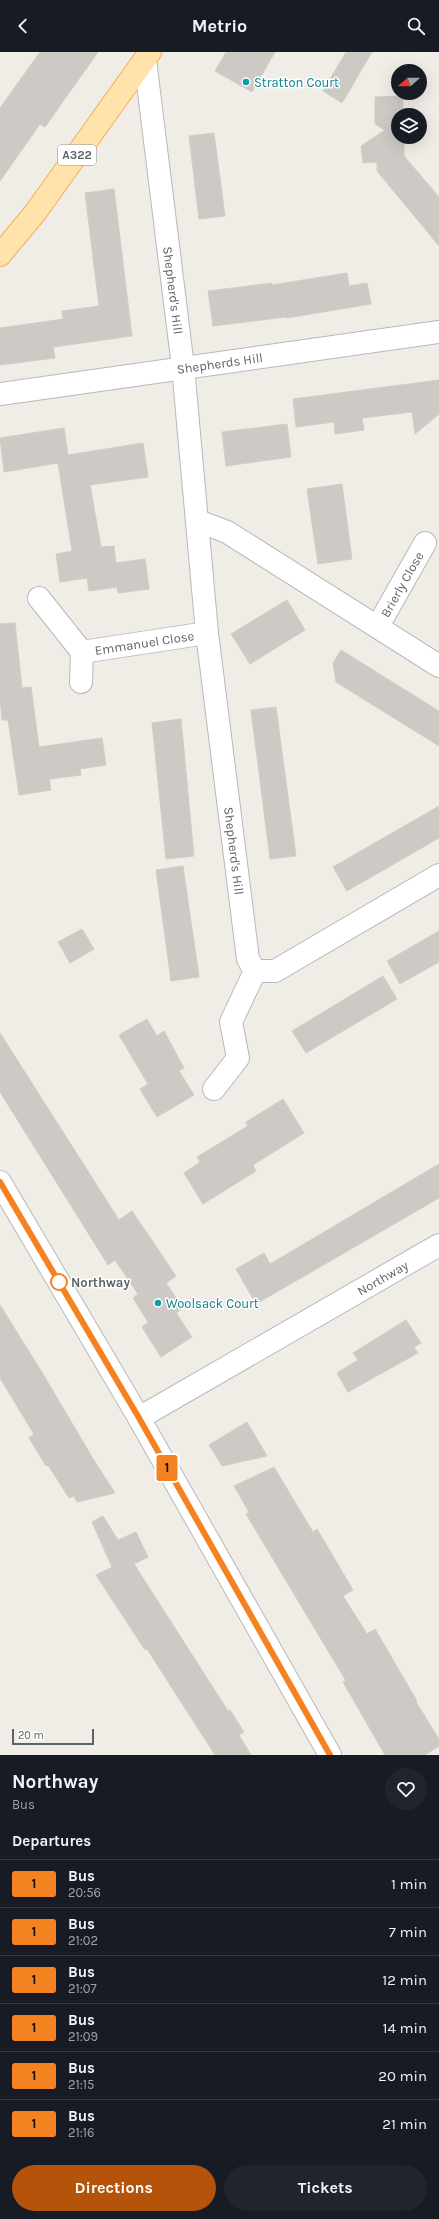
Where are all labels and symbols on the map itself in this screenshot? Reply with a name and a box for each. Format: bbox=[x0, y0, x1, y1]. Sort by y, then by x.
north arrow bbox=[391, 64, 427, 100]
place label: Stratton Court bbox=[254, 75, 339, 90]
marker: Stratton Court bbox=[241, 77, 251, 87]
road number: A322 bbox=[58, 145, 96, 165]
street label: Shepherd's Hill bbox=[161, 245, 186, 335]
street label: Shepherds Hill bbox=[176, 349, 264, 376]
street label: Brierly Close bbox=[377, 548, 426, 620]
street label: Emmanuel Close bbox=[94, 628, 195, 657]
street label: Shepherd's Hill bbox=[221, 806, 247, 896]
street label: Northway bbox=[354, 1257, 410, 1298]
marker: Northway bbox=[50, 1273, 68, 1291]
place label: Northway bbox=[71, 1275, 130, 1290]
place label: Woolsack Court bbox=[166, 1296, 259, 1311]
marker: Woolsack Court bbox=[153, 1298, 163, 1308]
line badge: 1 bbox=[154, 1455, 180, 1481]
scale bar bbox=[12, 1727, 94, 1746]

